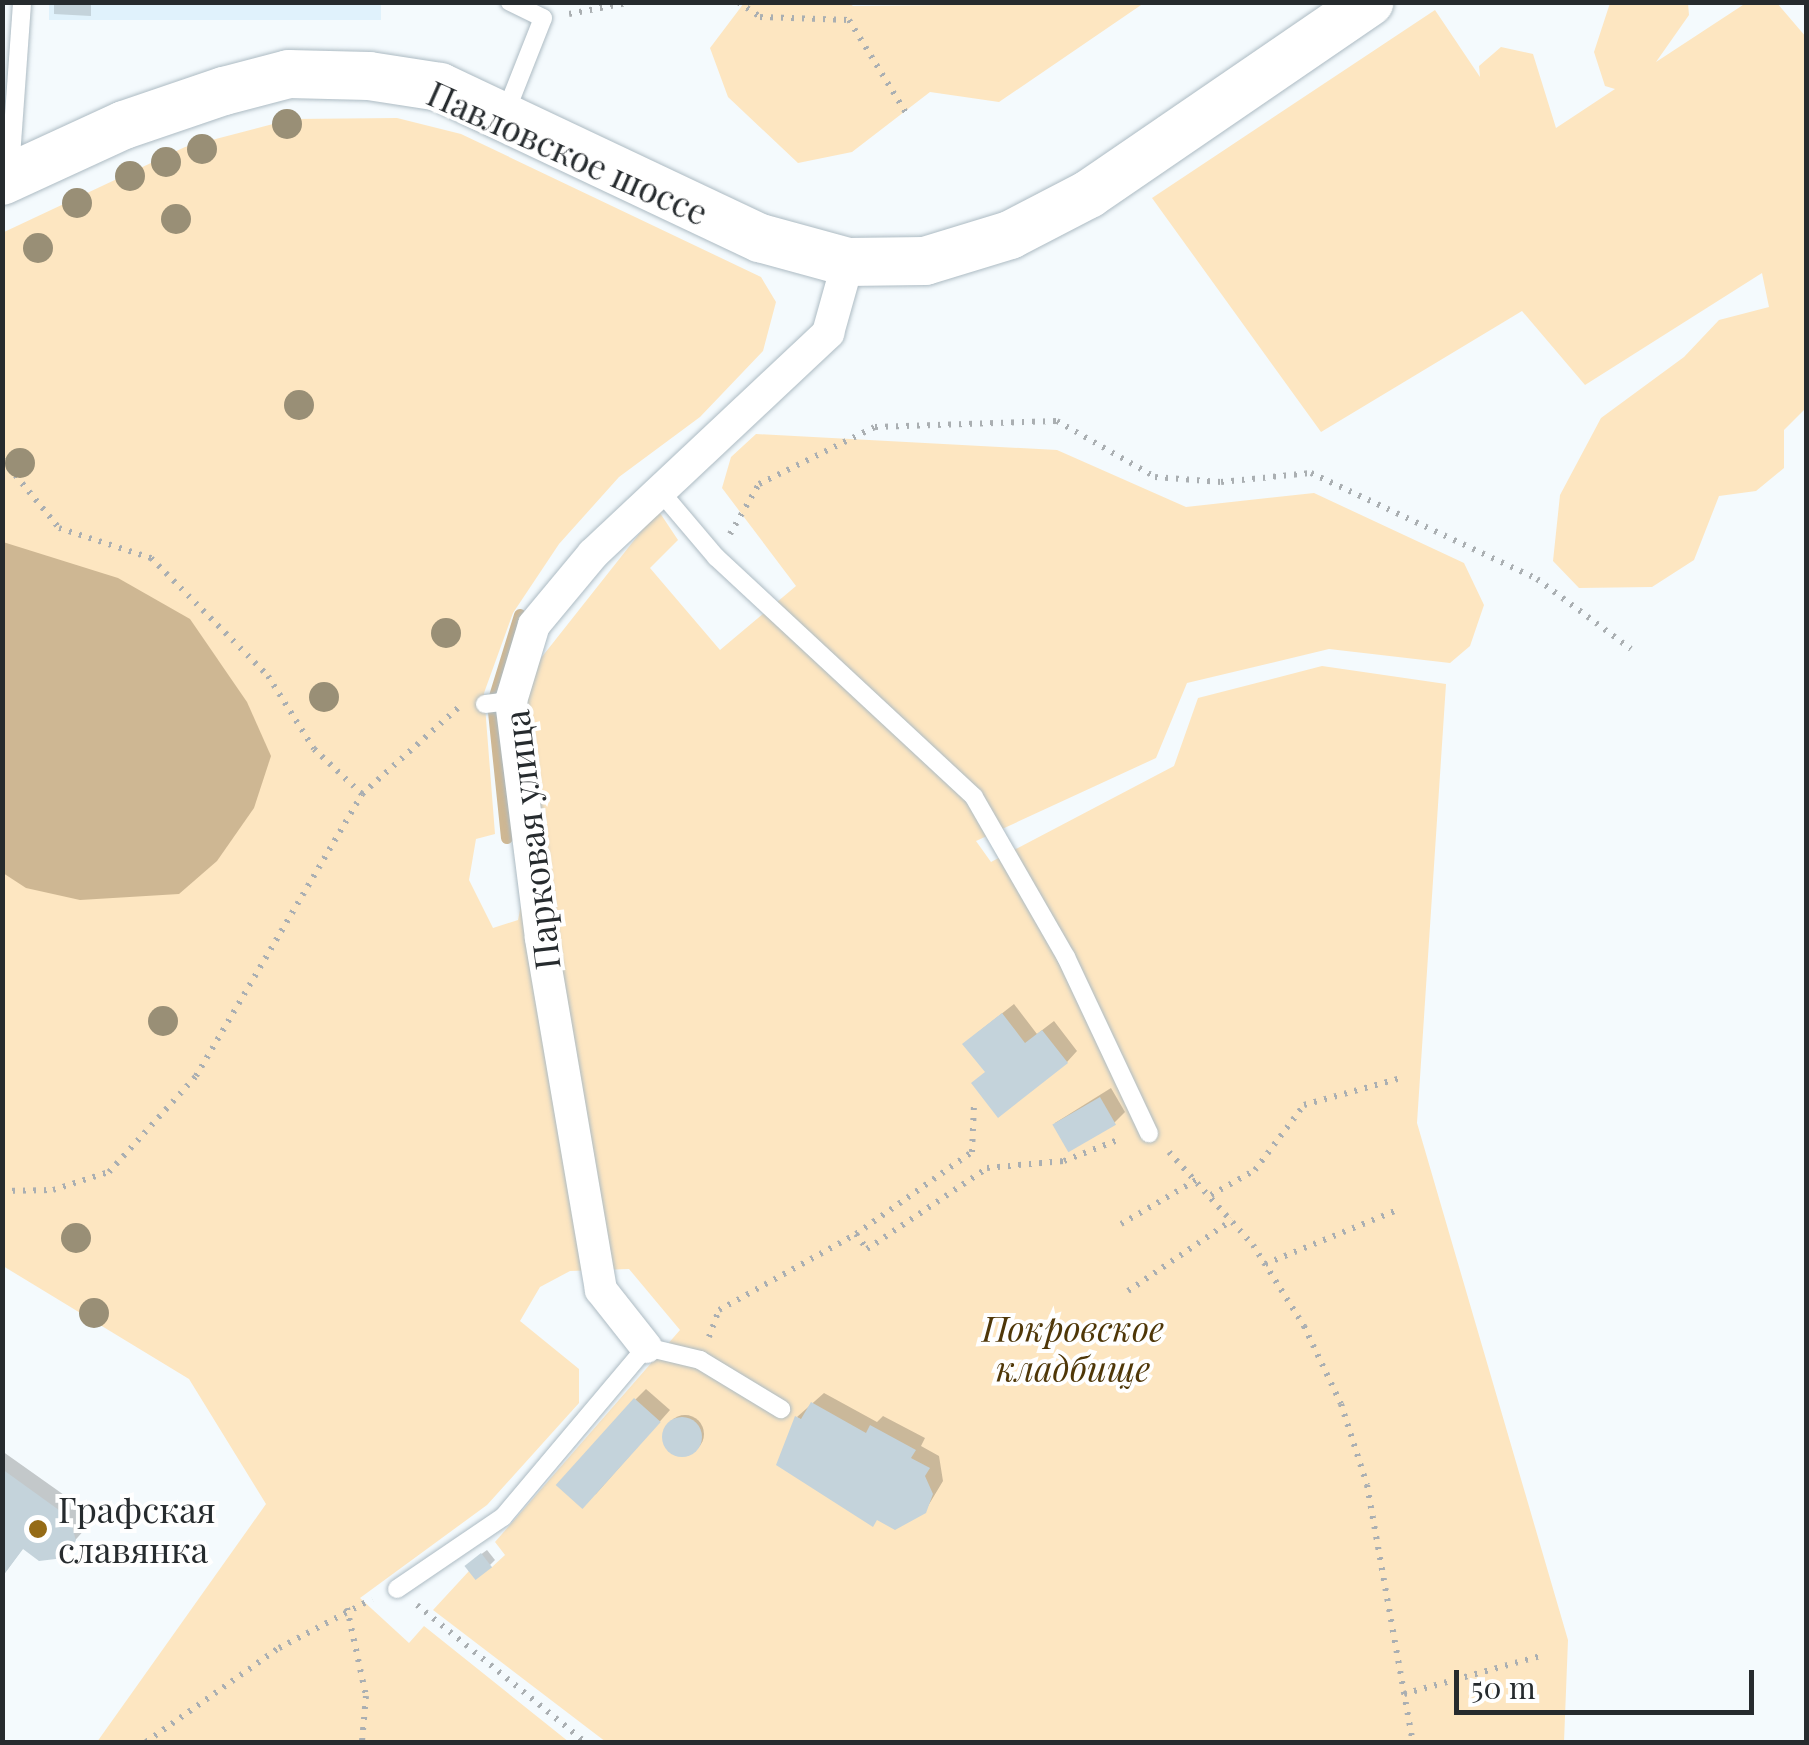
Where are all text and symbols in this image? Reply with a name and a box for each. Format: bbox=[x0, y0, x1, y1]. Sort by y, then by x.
street label: Павловское шоссе bbox=[421, 71, 715, 233]
street label: Парковая улица bbox=[494, 708, 568, 972]
park label: Покровское кладбище bbox=[982, 1307, 1164, 1389]
place label: Графская славянка bbox=[58, 1488, 215, 1570]
marker: Графская славянка bbox=[27, 1518, 49, 1540]
scale bar bbox=[1459, 1650, 1759, 1712]
text: 50 m bbox=[1471, 1667, 1536, 1707]

